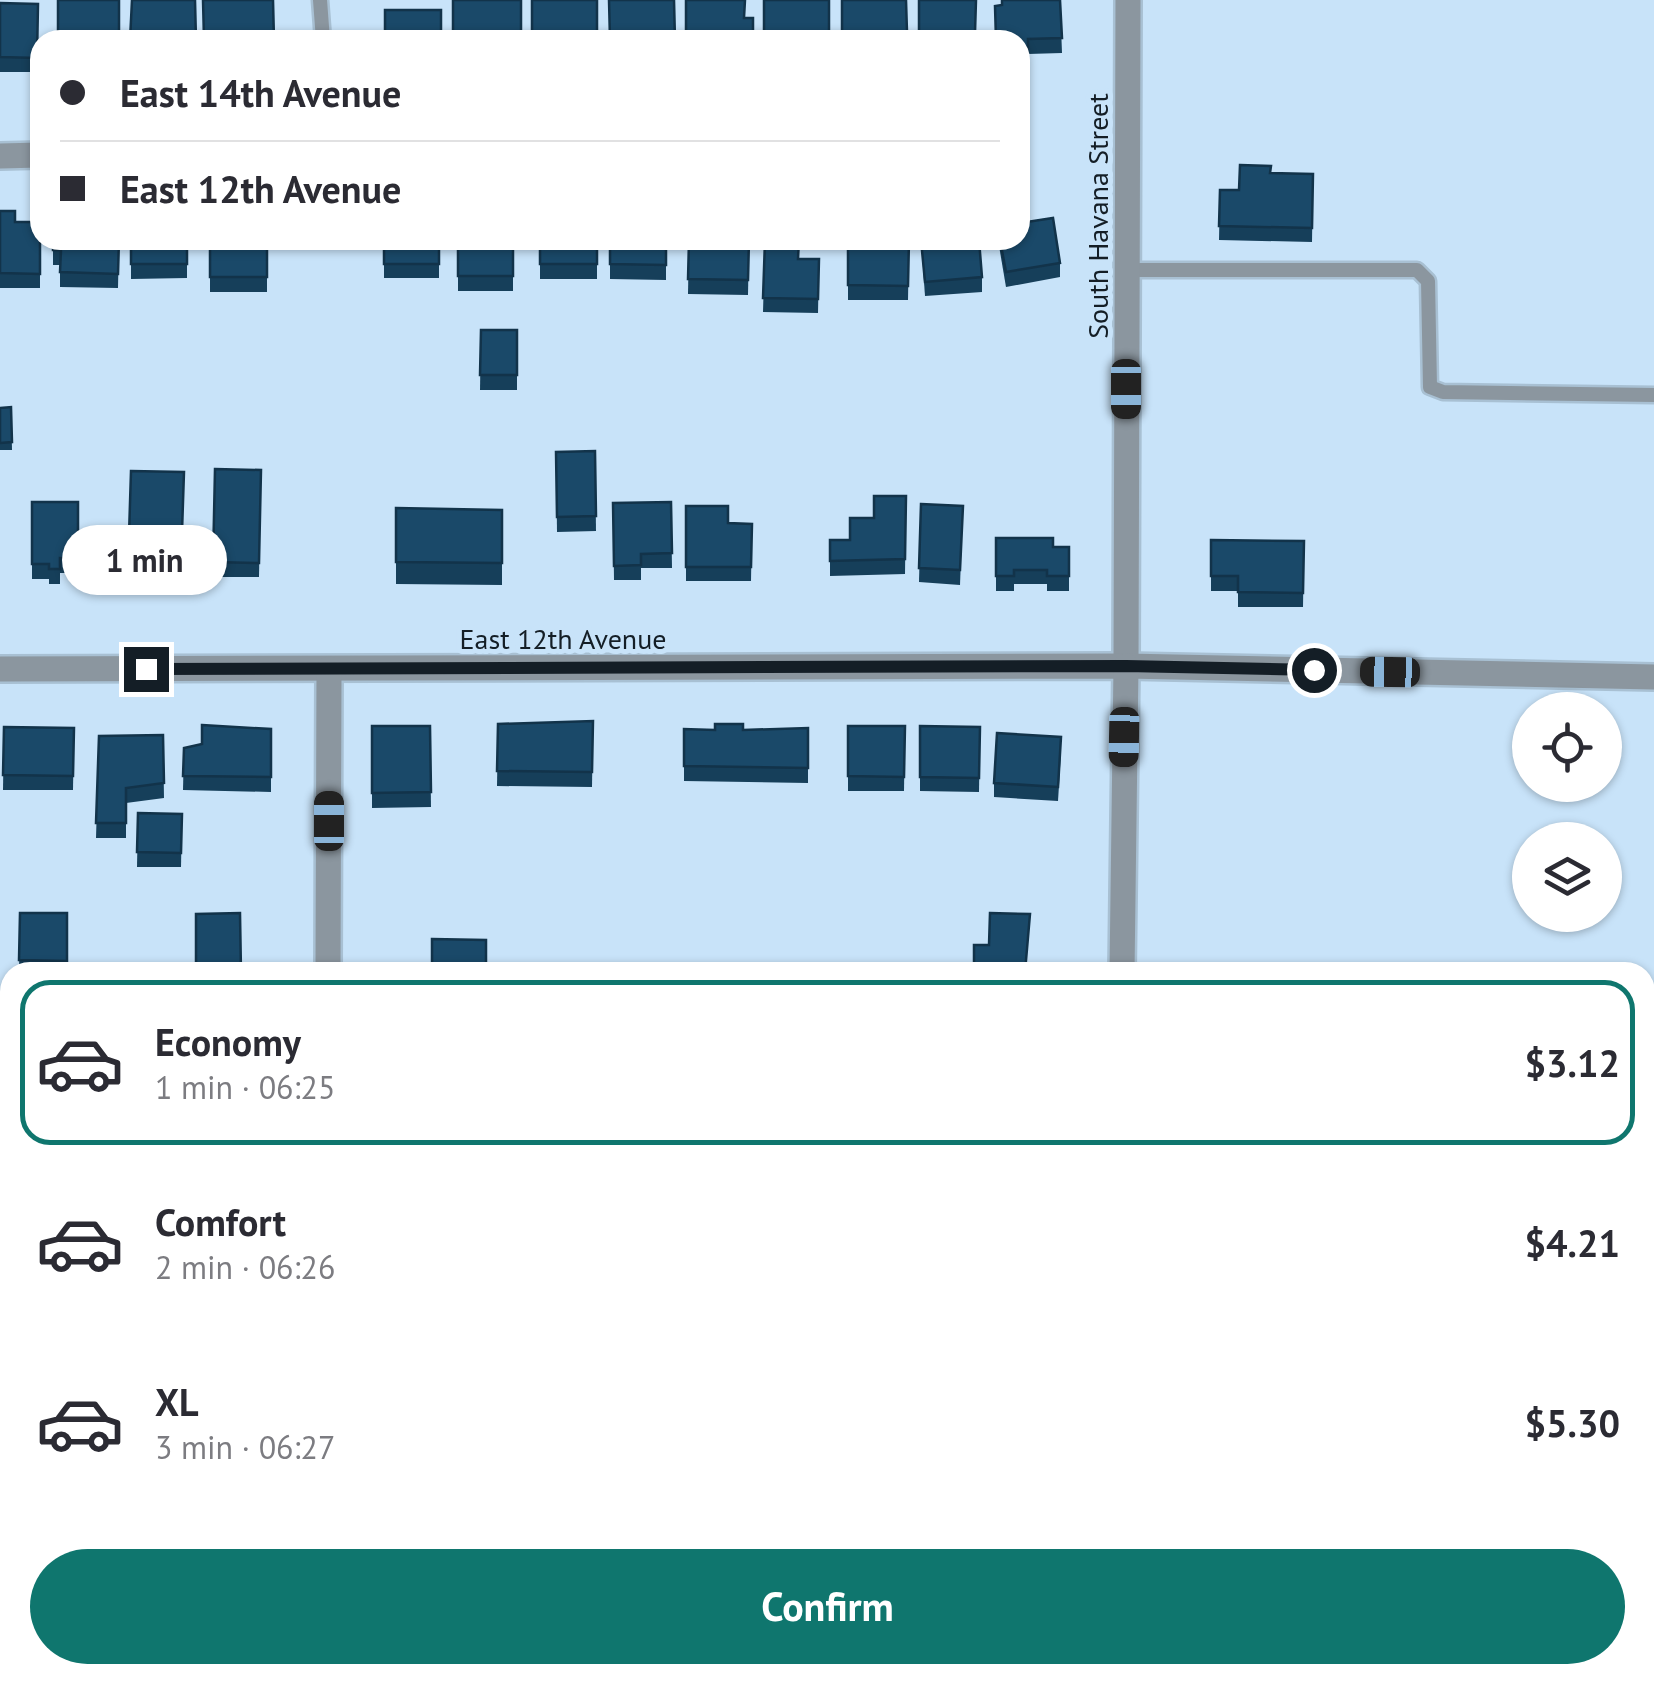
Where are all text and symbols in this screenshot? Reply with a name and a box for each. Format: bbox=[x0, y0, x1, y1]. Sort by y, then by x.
text: East 14th Avenue bbox=[120, 68, 401, 117]
street label: South Havana Street bbox=[1079, 93, 1116, 339]
text: East 12th Avenue bbox=[120, 164, 401, 213]
car bbox=[1111, 359, 1141, 419]
callout: 1 min bbox=[64, 524, 228, 594]
text: 1 min bbox=[105, 539, 184, 581]
street label: East 12th Avenue bbox=[459, 620, 667, 657]
route end bbox=[124, 647, 169, 692]
route start bbox=[1292, 648, 1337, 693]
car bbox=[1360, 656, 1420, 688]
map controls bbox=[1512, 692, 1622, 932]
button: locate bbox=[1512, 692, 1622, 802]
car bbox=[1108, 707, 1140, 767]
car bbox=[314, 791, 344, 851]
button: layers bbox=[1512, 822, 1622, 932]
text: Economy bbox=[155, 1017, 301, 1066]
icon: car bbox=[35, 1018, 125, 1108]
text: $3.12 bbox=[1524, 1038, 1620, 1087]
text: 1 min · 06:25 bbox=[155, 1066, 335, 1108]
text: Comfort bbox=[155, 1197, 286, 1246]
icon: car bbox=[35, 1198, 125, 1288]
text: $4.21 bbox=[1524, 1218, 1620, 1267]
text: 2 min · 06:26 bbox=[155, 1246, 335, 1288]
text: XL bbox=[155, 1377, 199, 1426]
icon: car bbox=[35, 1378, 125, 1468]
text: $5.30 bbox=[1524, 1398, 1620, 1447]
text: 3 min · 06:27 bbox=[155, 1426, 335, 1468]
button: Confirm bbox=[30, 1549, 1625, 1664]

